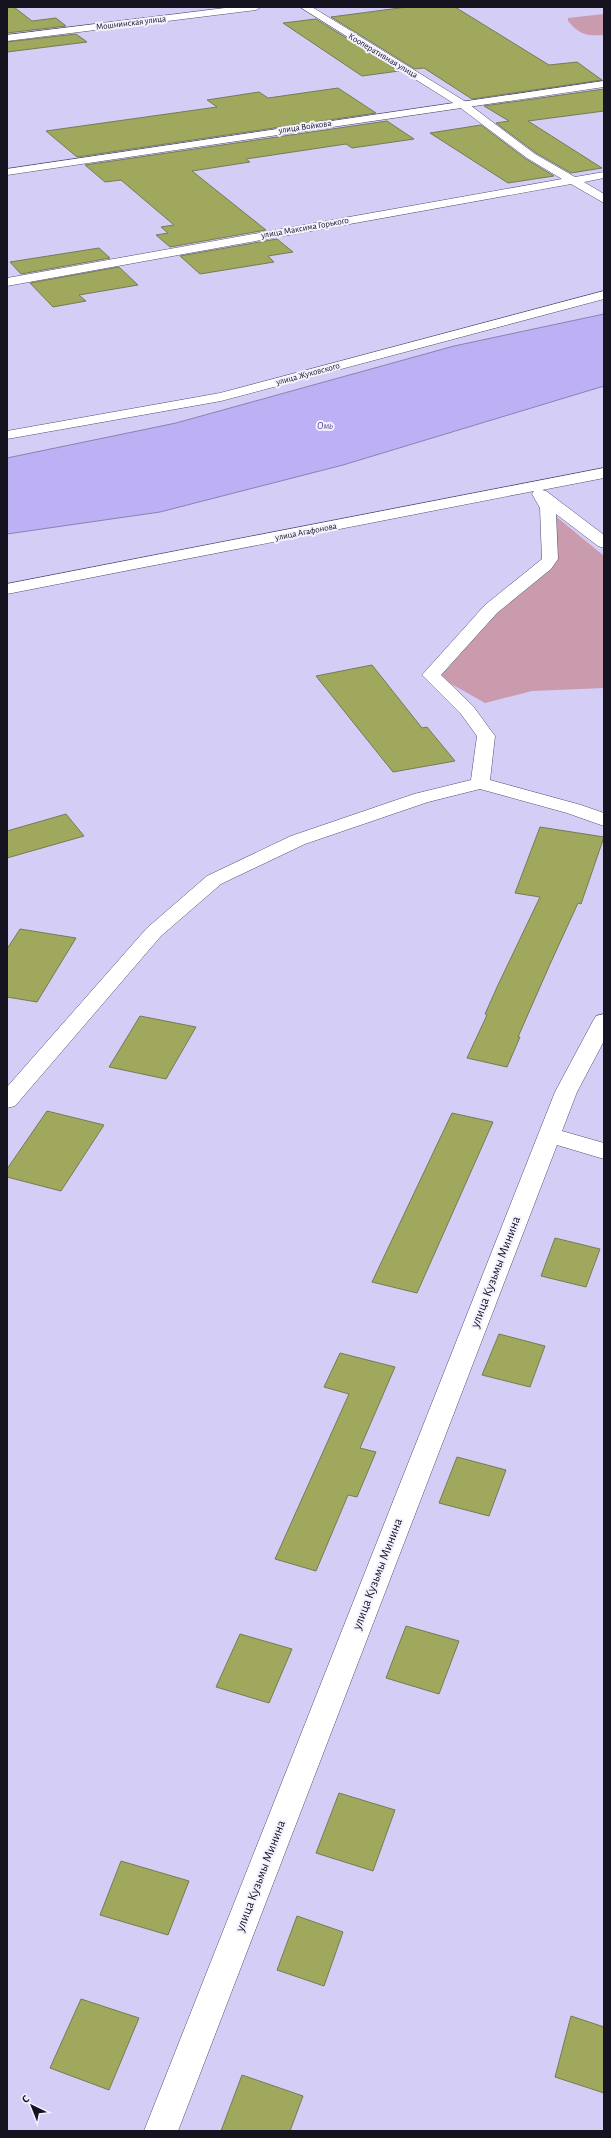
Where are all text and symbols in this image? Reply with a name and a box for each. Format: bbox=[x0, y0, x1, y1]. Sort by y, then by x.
street label: Мошнинская улица bbox=[95, 14, 167, 32]
street label: Кооперативная улица bbox=[347, 32, 419, 80]
street label: улица Войкова bbox=[277, 119, 332, 135]
street label: улица Максима Горького bbox=[260, 216, 349, 240]
street label: улица Жуковского bbox=[274, 361, 341, 387]
water label: Омь bbox=[317, 421, 333, 431]
street label: улица Агафонова bbox=[274, 522, 337, 543]
street label: улица Кузьмы Минина bbox=[468, 1214, 523, 1330]
street label: улица Кузьмы Минина bbox=[350, 1516, 405, 1632]
street label: улица Кузьмы Минина bbox=[233, 1818, 288, 1934]
north arrow bbox=[12, 2086, 52, 2126]
text: С bbox=[20, 2093, 32, 2105]

